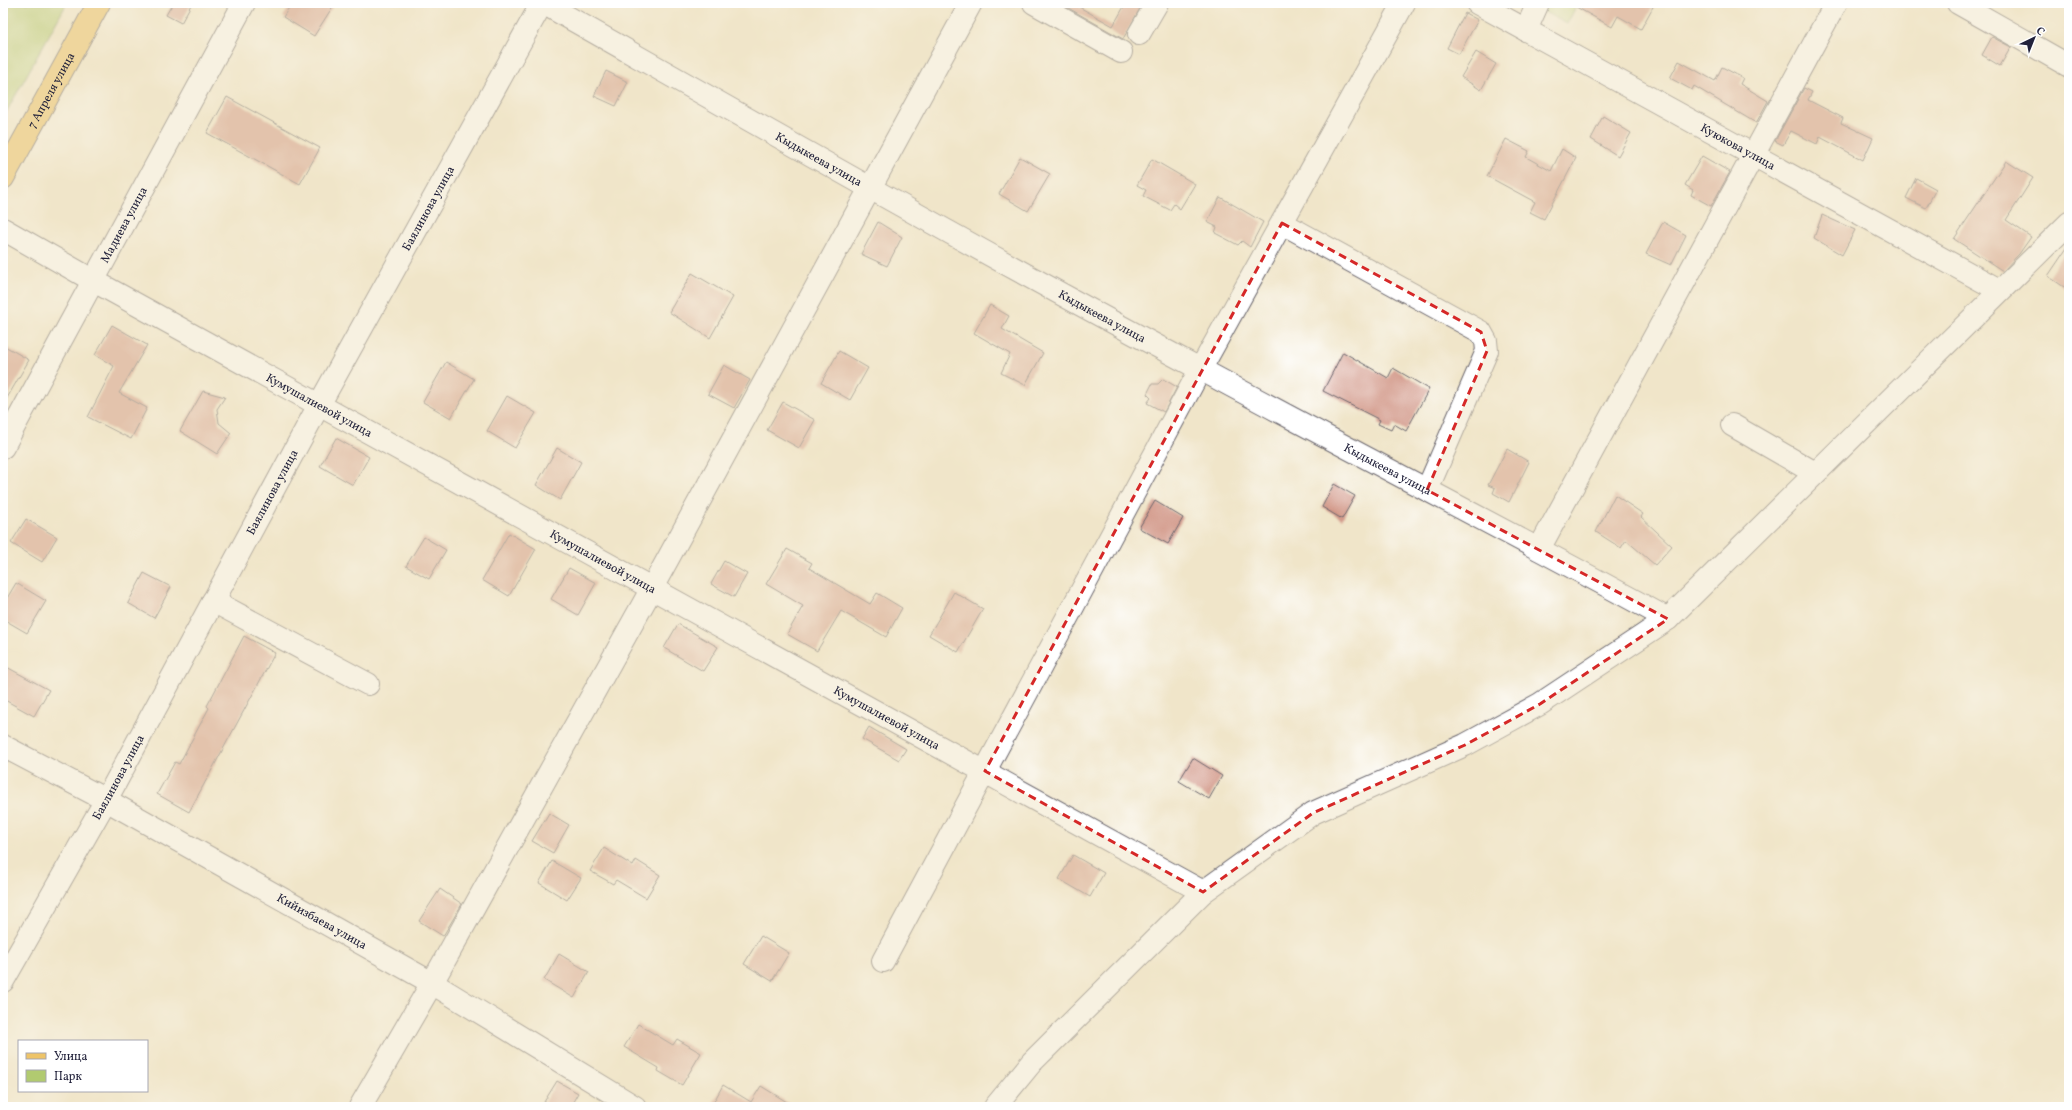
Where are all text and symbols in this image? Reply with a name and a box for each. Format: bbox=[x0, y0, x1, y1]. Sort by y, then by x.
north arrow bbox=[2014, 18, 2054, 58]
text: С bbox=[2032, 24, 2048, 40]
street label: 7 Апреля улица bbox=[25, 50, 79, 132]
street label: Куюкова улица bbox=[1697, 120, 1778, 174]
street label: Кыдыкеева улица bbox=[772, 129, 865, 191]
street label: Баялинова улица bbox=[399, 163, 459, 254]
street label: Мадиева улица bbox=[97, 184, 152, 266]
street label: Кыдыкеева улица bbox=[1055, 287, 1148, 347]
street label: Кумушалиевой улица bbox=[263, 370, 375, 442]
street label: Кыдыкеева улица bbox=[1341, 440, 1434, 500]
street label: Баялинова улица bbox=[243, 447, 302, 538]
street label: Кумушалиевой улица bbox=[547, 527, 659, 598]
street label: Кумушалиевой улица bbox=[830, 683, 942, 754]
street label: Баялинова улица bbox=[89, 732, 149, 823]
street label: Кийизбаева улица bbox=[274, 890, 369, 954]
legend bbox=[18, 1040, 148, 1092]
text: Улица bbox=[54, 1049, 87, 1065]
text: Парк bbox=[54, 1069, 82, 1085]

